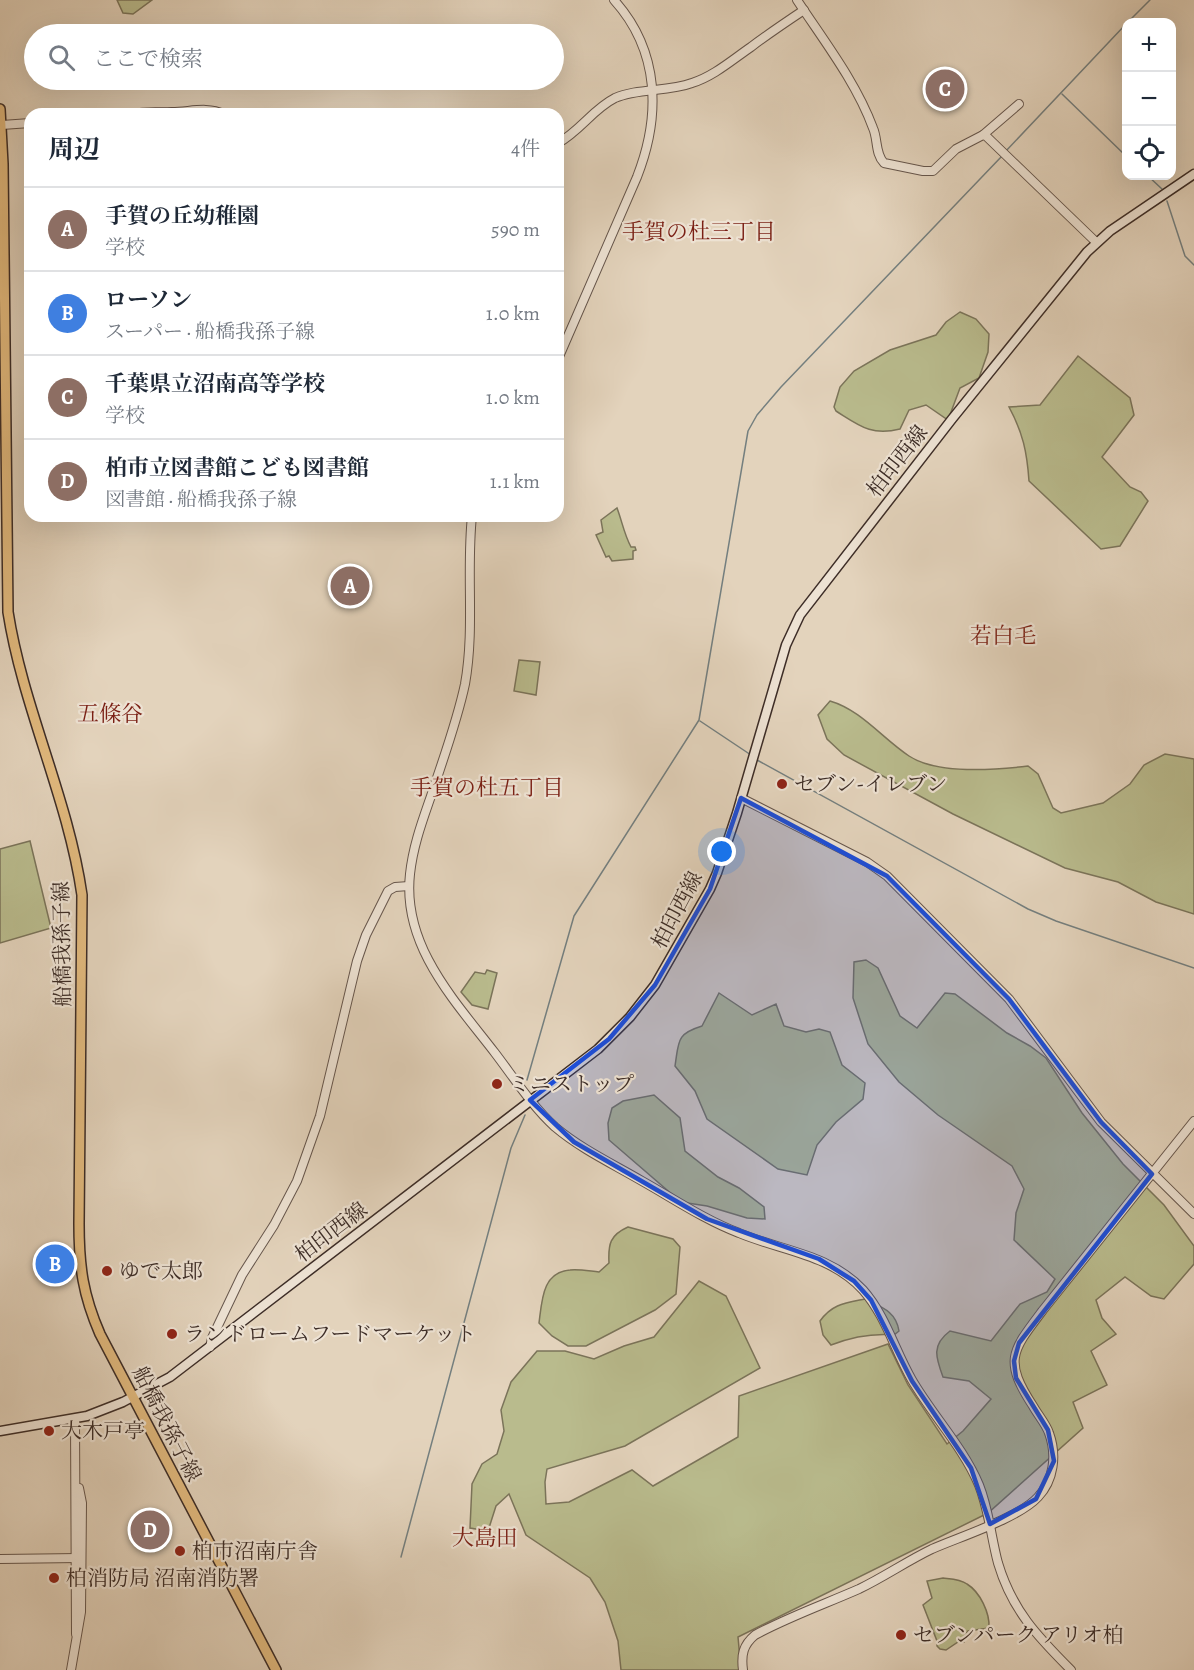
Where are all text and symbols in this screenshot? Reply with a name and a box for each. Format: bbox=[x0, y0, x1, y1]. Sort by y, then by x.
map controls bbox=[1122, 18, 1176, 180]
button: + bbox=[1122, 18, 1176, 72]
search box bbox=[24, 24, 564, 90]
icon: search bbox=[45, 41, 78, 74]
text: ここで検索 bbox=[93, 44, 203, 74]
pin: C bbox=[926, 66, 964, 112]
button: − bbox=[1122, 72, 1176, 126]
button: locate bbox=[1122, 126, 1176, 180]
text: 周辺 bbox=[48, 132, 100, 167]
text: 4件 bbox=[511, 135, 540, 162]
text: 手賀の丘幼稚園 bbox=[105, 201, 259, 231]
text: A bbox=[61, 216, 74, 243]
text: 590 m bbox=[491, 216, 540, 243]
district label: 手賀の杜三丁目 bbox=[622, 217, 776, 247]
text: 学校 bbox=[105, 234, 145, 261]
text: ローソン bbox=[105, 285, 192, 315]
text: B bbox=[61, 300, 74, 327]
text: 1.0 km bbox=[486, 300, 540, 327]
text: スーパー · 船橋我孫子線 bbox=[105, 318, 315, 345]
text: 千葉県立沼南高等学校 bbox=[105, 369, 325, 399]
text: C bbox=[61, 384, 74, 411]
text: 1.0 km bbox=[486, 384, 540, 411]
text: 学校 bbox=[105, 402, 145, 429]
street label: 柏印西線 bbox=[860, 419, 934, 503]
text: 柏市立図書館こども図書館 bbox=[105, 453, 369, 483]
text: D bbox=[61, 468, 74, 495]
text: 1.1 km bbox=[490, 468, 540, 495]
text: 図書館 · 船橋我孫子線 bbox=[105, 486, 297, 513]
pin: A bbox=[330, 564, 370, 608]
district label: 若白毛 bbox=[970, 621, 1036, 651]
district label: 五條谷 bbox=[77, 699, 143, 729]
place label: セブン-イレブン bbox=[794, 770, 947, 798]
district label: 手賀の杜五丁目 bbox=[410, 773, 564, 803]
marker: セブン-イレブン bbox=[775, 777, 789, 791]
your location bbox=[707, 837, 736, 866]
street label: 柏印西線 bbox=[645, 866, 709, 954]
street label: 船橋我孫子線 bbox=[47, 881, 77, 1007]
place label: ミニストップ bbox=[509, 1070, 634, 1098]
marker: ミニストップ bbox=[490, 1077, 504, 1091]
street label: 柏印西線 bbox=[289, 1196, 373, 1268]
pin: B bbox=[36, 1242, 74, 1286]
place label: ゆで太郎 bbox=[119, 1257, 203, 1285]
marker: ゆで太郎 bbox=[100, 1264, 114, 1278]
place label: ランドロームフードマーケット bbox=[184, 1320, 476, 1348]
marker: ランドロームフードマーケット bbox=[165, 1327, 179, 1341]
street label: 船橋我孫子線 bbox=[126, 1362, 208, 1486]
place label: 大木戸亭 bbox=[61, 1417, 145, 1445]
marker: 大木戸亭 bbox=[42, 1424, 56, 1438]
pin: D bbox=[130, 1508, 170, 1552]
district label: 大島田 bbox=[452, 1523, 518, 1553]
place label: 柏市沼南庁舎 bbox=[192, 1537, 318, 1565]
marker: 柏市沼南庁舎 bbox=[173, 1544, 187, 1558]
place label: 柏消防局 沼南消防署 bbox=[66, 1564, 259, 1592]
marker: 柏消防局 沼南消防署 bbox=[47, 1571, 61, 1585]
place label: セブンパーク アリオ柏 bbox=[913, 1621, 1124, 1649]
marker: セブンパーク アリオ柏 bbox=[894, 1628, 908, 1642]

